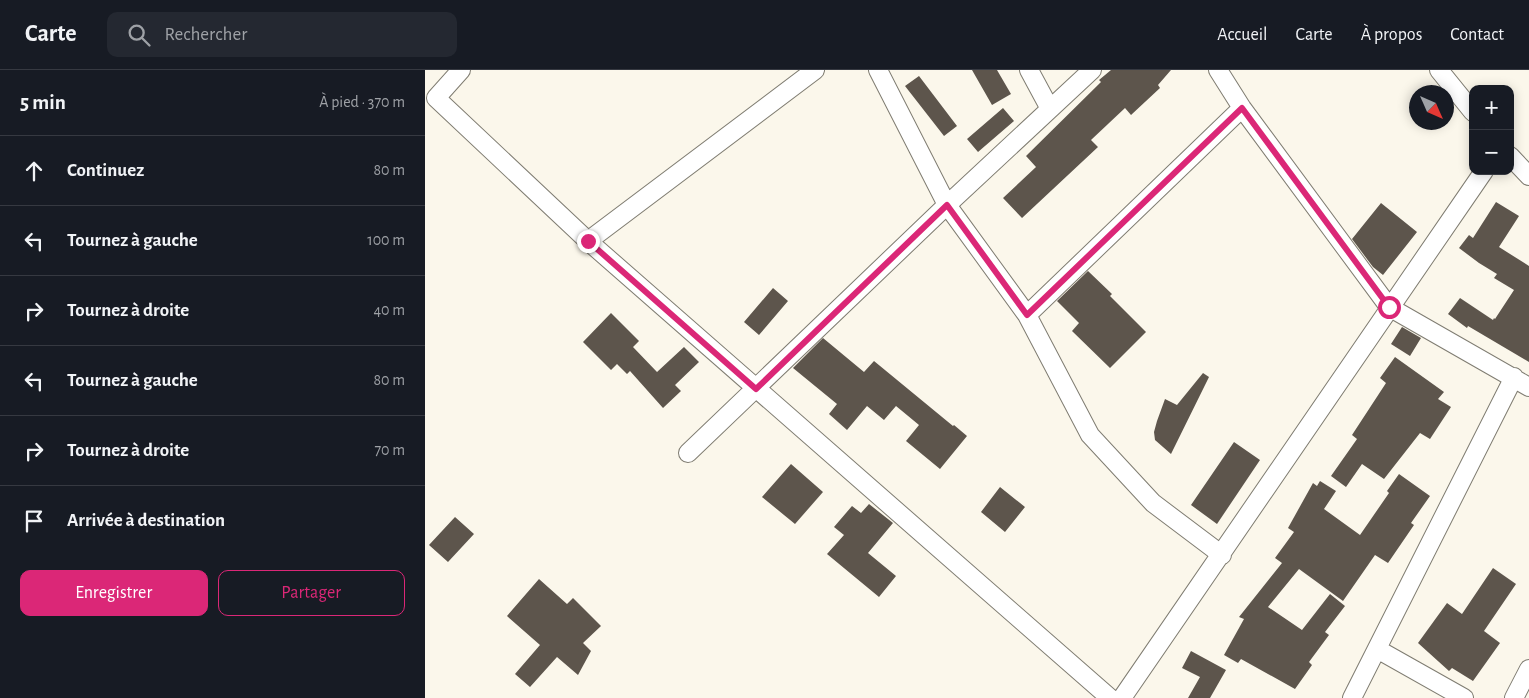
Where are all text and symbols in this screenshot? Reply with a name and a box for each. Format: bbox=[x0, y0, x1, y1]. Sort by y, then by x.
search box bbox=[107, 12, 457, 57]
icon: search bbox=[125, 21, 153, 49]
text: Carte bbox=[25, 22, 77, 46]
text: Rechercher bbox=[165, 25, 247, 44]
text: Accueil bbox=[1217, 26, 1268, 44]
text: Carte bbox=[1296, 26, 1333, 44]
text: À propos bbox=[1361, 26, 1422, 44]
text: Contact bbox=[1450, 26, 1504, 44]
north arrow bbox=[1409, 85, 1454, 130]
map controls bbox=[1469, 85, 1514, 175]
button: + bbox=[1469, 85, 1514, 130]
text: 5 min bbox=[20, 92, 66, 113]
text: À pied · 370 m bbox=[319, 94, 405, 110]
button: − bbox=[1469, 130, 1514, 175]
icon: ahead bbox=[20, 157, 48, 185]
text: Continuez bbox=[67, 161, 144, 180]
text: 80 m bbox=[374, 162, 405, 178]
icon: left bbox=[20, 227, 48, 255]
route end bbox=[577, 230, 600, 253]
text: Tournez à gauche bbox=[67, 231, 198, 250]
text: 100 m bbox=[367, 232, 405, 248]
route start bbox=[1378, 296, 1401, 319]
icon: right bbox=[20, 297, 48, 325]
text: Tournez à droite bbox=[67, 301, 189, 320]
text: 40 m bbox=[373, 302, 405, 318]
icon: left bbox=[20, 367, 48, 395]
text: Tournez à gauche bbox=[67, 371, 198, 390]
text: 80 m bbox=[374, 372, 405, 388]
icon: right bbox=[20, 437, 48, 465]
text: Tournez à droite bbox=[67, 441, 189, 460]
text: 70 m bbox=[374, 442, 405, 458]
icon: arrive bbox=[20, 507, 48, 535]
text: Arrivée à destination bbox=[67, 511, 225, 530]
button: Enregistrer bbox=[20, 570, 208, 616]
button: Partager bbox=[218, 570, 405, 616]

